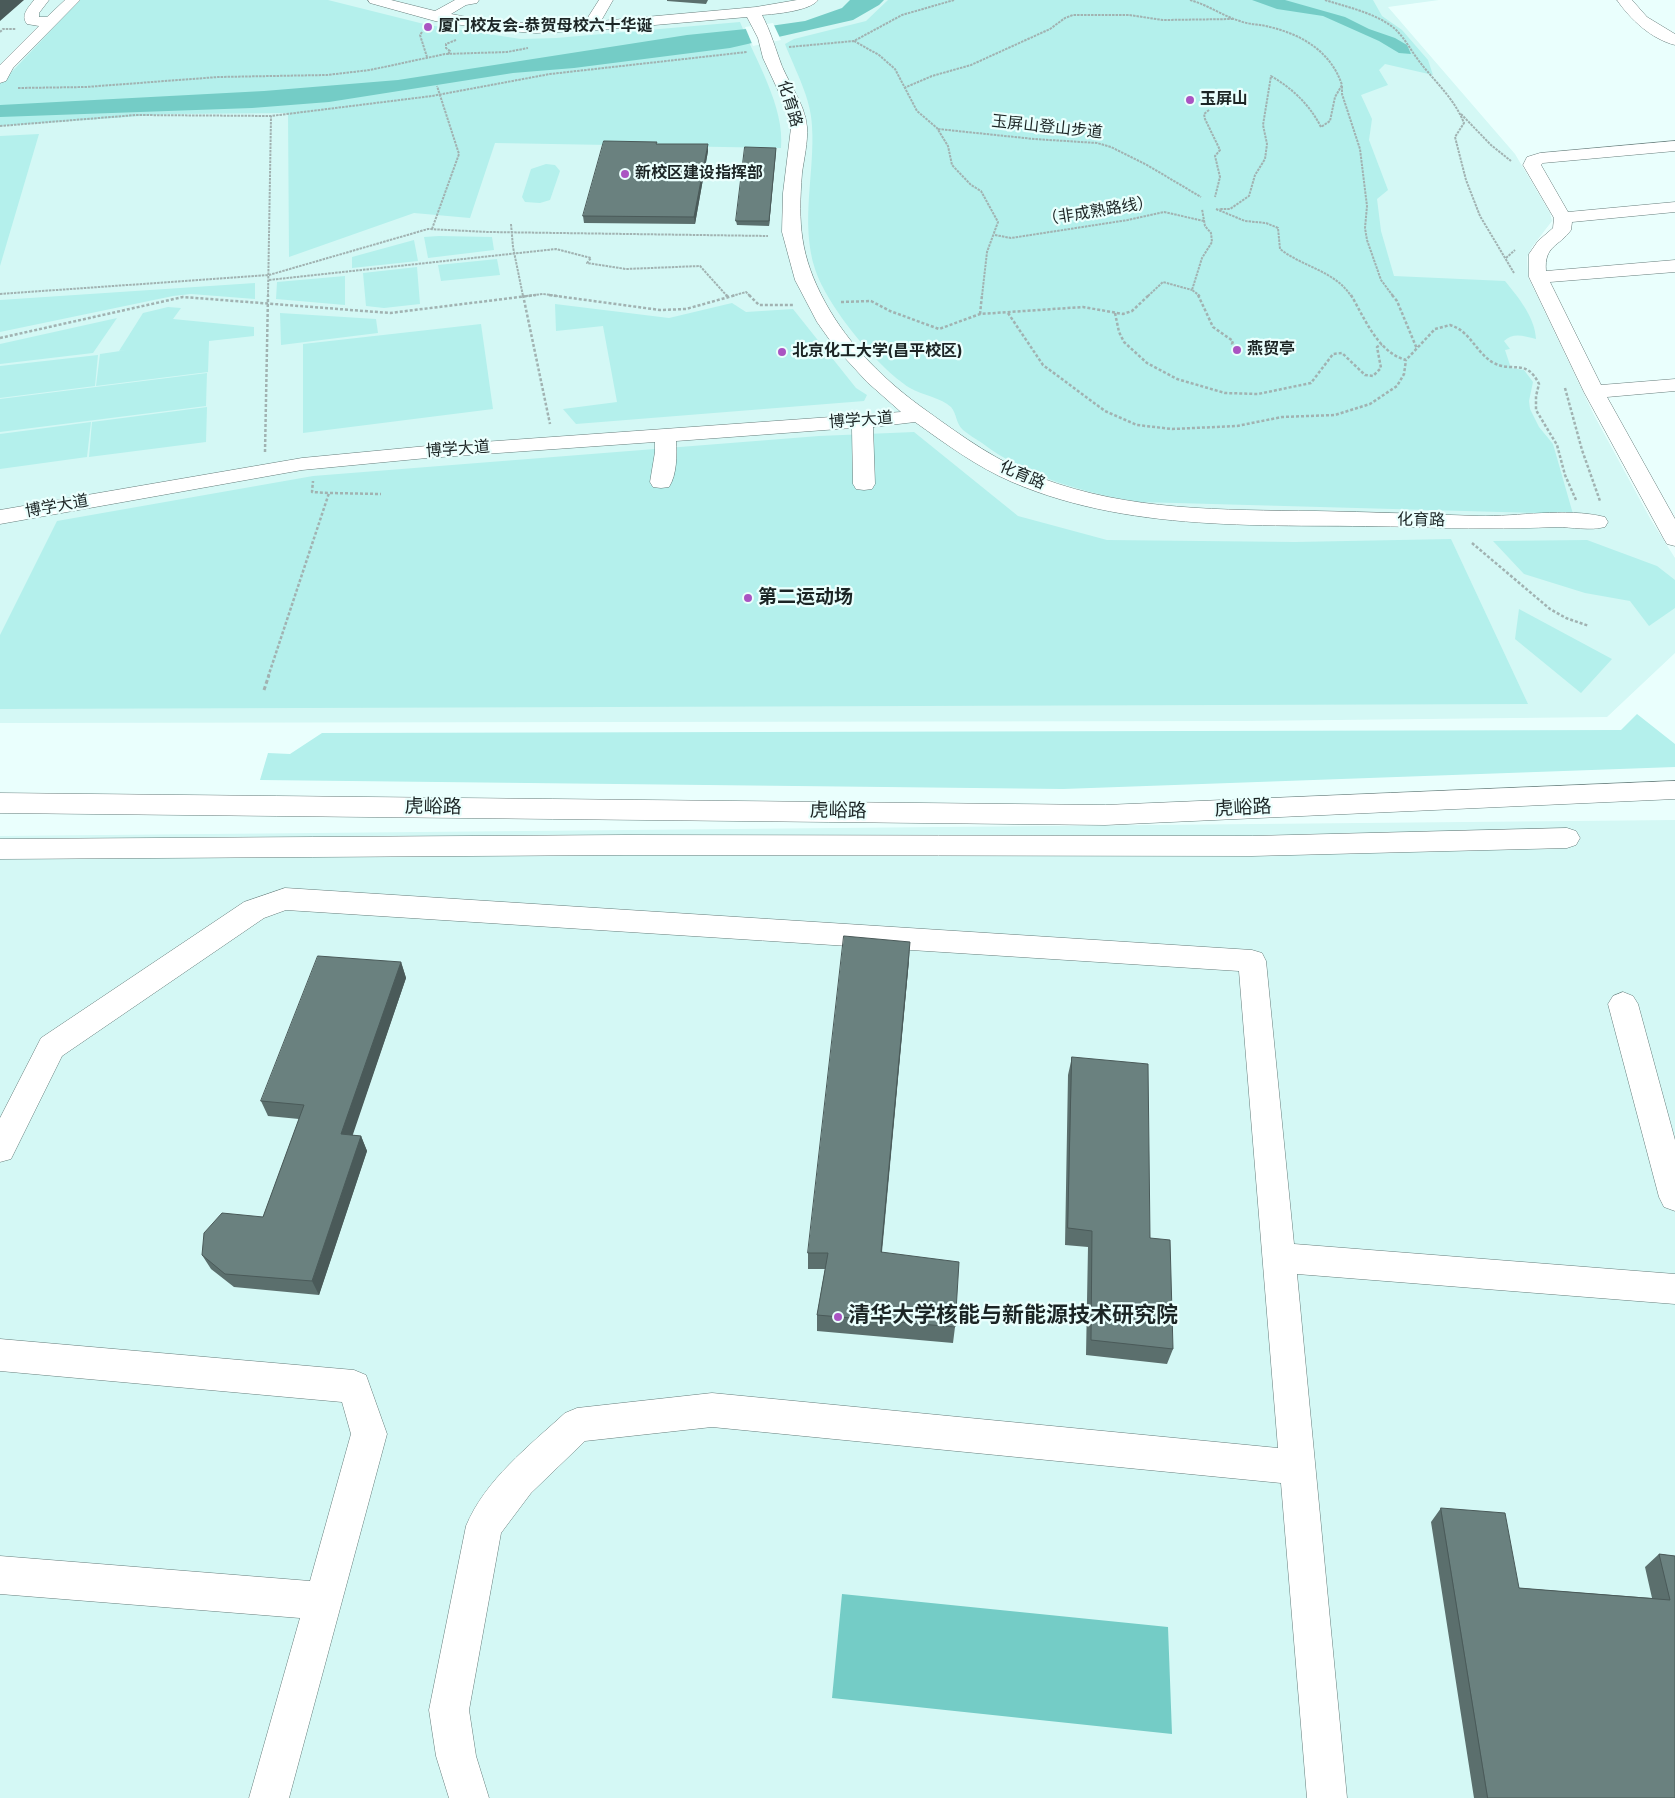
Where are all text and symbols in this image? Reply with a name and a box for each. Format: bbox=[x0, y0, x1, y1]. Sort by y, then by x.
place label: 厦门校友会-恭贺母校六十华诞 bbox=[438, 17, 653, 37]
marker: 厦门校友会-恭贺母校六十华诞 bbox=[422, 21, 434, 33]
street label: 化育路 bbox=[773, 78, 805, 130]
place label: 玉屏山 bbox=[1200, 90, 1248, 110]
marker: 玉屏山 bbox=[1184, 94, 1196, 106]
street label: 玉屏山登山步道 bbox=[990, 113, 1104, 143]
place label: 新校区建设指挥部 bbox=[635, 164, 763, 184]
marker: 新校区建设指挥部 bbox=[619, 168, 631, 180]
street label: （非成熟路线） bbox=[1041, 194, 1155, 230]
place label: 燕贸亭 bbox=[1247, 340, 1295, 360]
place label: 北京化工大学(昌平校区) bbox=[792, 342, 962, 362]
marker: 燕贸亭 bbox=[1231, 344, 1243, 356]
marker: 北京化工大学(昌平校区) bbox=[776, 346, 788, 358]
street label: 博学大道 bbox=[828, 409, 894, 433]
street label: 博学大道 bbox=[425, 438, 491, 462]
street label: 化育路 bbox=[996, 458, 1048, 494]
street label: 博学大道 bbox=[24, 492, 90, 522]
street label: 化育路 bbox=[1397, 511, 1445, 531]
place label: 第二运动场 bbox=[758, 587, 853, 609]
marker: 第二运动场 bbox=[742, 592, 754, 604]
street label: 虎峪路 bbox=[404, 796, 462, 820]
street label: 虎峪路 bbox=[1214, 796, 1272, 822]
street label: 虎峪路 bbox=[809, 800, 867, 824]
place label: 清华大学核能与新能源技术研究院 bbox=[848, 1304, 1178, 1330]
marker: 清华大学核能与新能源技术研究院 bbox=[832, 1311, 844, 1323]

